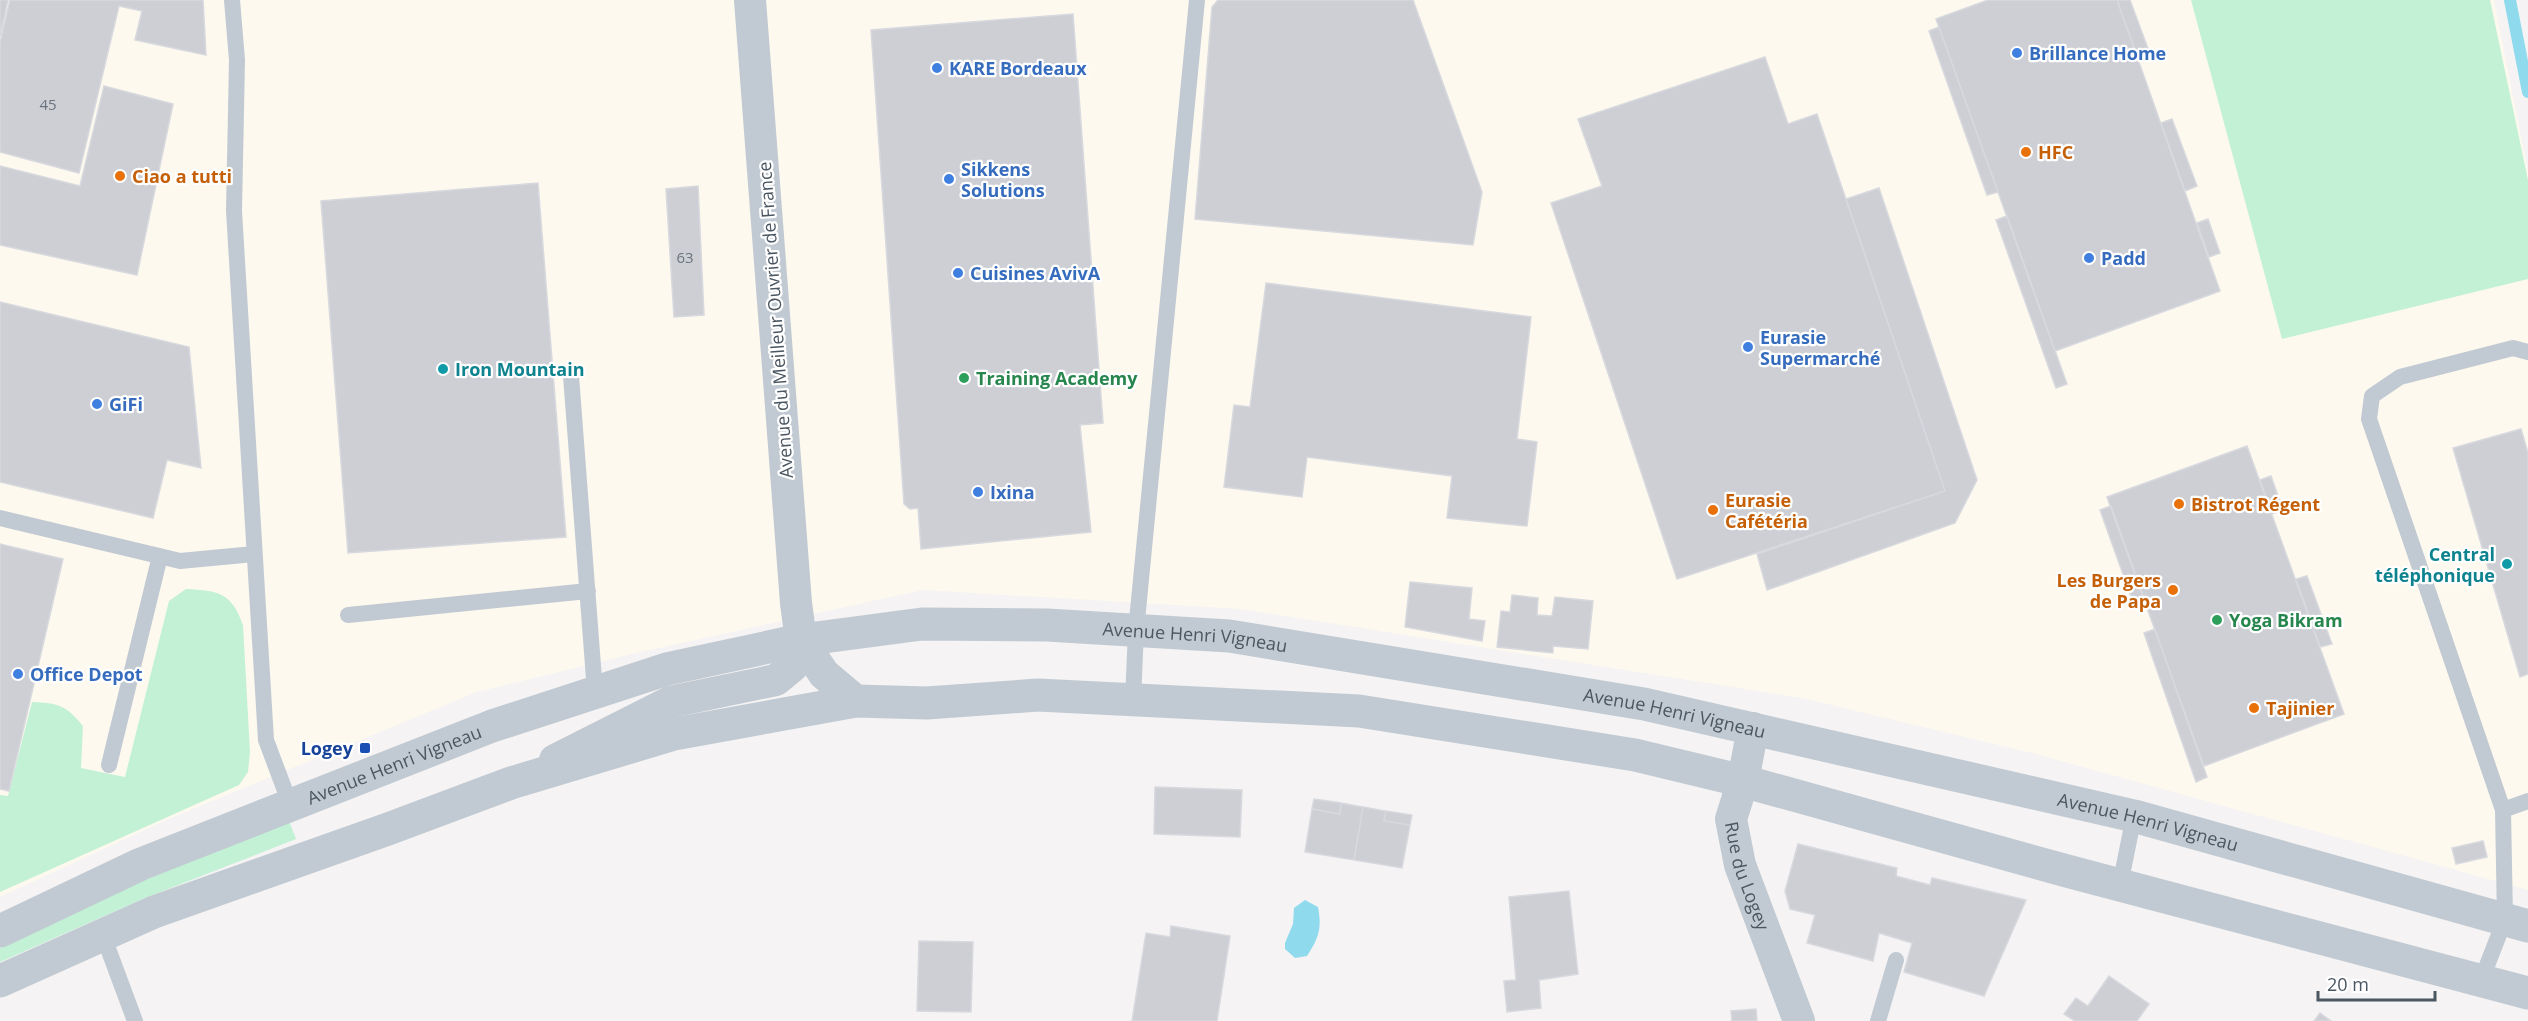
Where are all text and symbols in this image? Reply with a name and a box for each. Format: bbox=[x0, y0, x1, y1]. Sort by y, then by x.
place label: Brillance Home bbox=[2029, 41, 2166, 65]
marker: Brillance Home bbox=[2010, 46, 2024, 60]
place label: KARE Bordeaux bbox=[949, 56, 1087, 80]
marker: KARE Bordeaux bbox=[930, 61, 944, 75]
house number: 45 bbox=[39, 94, 57, 114]
place label: HFC bbox=[2038, 140, 2073, 164]
marker: HFC bbox=[2019, 145, 2033, 159]
place label: Sikkens Solutions bbox=[961, 157, 1045, 202]
street label: Avenue du Meilleur Ouvrier de France bbox=[752, 161, 798, 479]
place label: Ciao a tutti bbox=[132, 164, 232, 188]
marker: Ciao a tutti bbox=[113, 169, 127, 183]
marker: Sikkens Solutions bbox=[942, 172, 956, 186]
place label: Padd bbox=[2101, 246, 2146, 270]
house number: 63 bbox=[676, 247, 694, 267]
marker: Padd bbox=[2082, 251, 2096, 265]
place label: Cuisines AvivA bbox=[970, 261, 1101, 285]
marker: Cuisines AvivA bbox=[951, 266, 965, 280]
place label: Eurasie Supermarché bbox=[1760, 325, 1880, 370]
marker: Eurasie Supermarché bbox=[1741, 340, 1755, 354]
place label: Iron Mountain bbox=[455, 357, 585, 381]
marker: Iron Mountain bbox=[436, 362, 450, 376]
place label: Training Academy bbox=[976, 366, 1138, 390]
marker: Training Academy bbox=[957, 371, 971, 385]
place label: GiFi bbox=[109, 392, 143, 416]
marker: GiFi bbox=[90, 397, 104, 411]
place label: Ixina bbox=[990, 480, 1035, 504]
marker: Ixina bbox=[971, 485, 985, 499]
place label: Eurasie Cafétéria bbox=[1725, 488, 1808, 533]
place label: Bistrot Régent bbox=[2191, 492, 2320, 516]
marker: Bistrot Régent bbox=[2172, 497, 2186, 511]
marker: Eurasie Cafétéria bbox=[1706, 503, 1720, 517]
place label: Central téléphonique bbox=[2375, 542, 2495, 587]
marker: Central téléphonique bbox=[2500, 557, 2514, 571]
place label: Les Burgers de Papa bbox=[2057, 568, 2161, 613]
marker: Les Burgers de Papa bbox=[2166, 583, 2180, 597]
place label: Yoga Bikram bbox=[2229, 608, 2343, 632]
marker: Yoga Bikram bbox=[2210, 613, 2224, 627]
street label: Avenue Henri Vigneau bbox=[1102, 616, 1289, 657]
place label: Office Depot bbox=[30, 662, 143, 686]
marker: Office Depot bbox=[11, 667, 25, 681]
street label: Avenue Henri Vigneau bbox=[1582, 682, 1768, 743]
place label: Tajinier bbox=[2266, 696, 2334, 720]
marker: Tajinier bbox=[2247, 701, 2261, 715]
street label: Avenue Henri Vigneau bbox=[303, 719, 485, 810]
place label: Logey bbox=[301, 736, 354, 760]
marker: Logey bbox=[358, 741, 372, 755]
street label: Avenue Henri Vigneau bbox=[2055, 787, 2241, 857]
street label: Rue du Logey bbox=[1720, 819, 1776, 934]
scale bar bbox=[2318, 964, 2435, 1002]
text: 20 m bbox=[2327, 972, 2369, 996]

